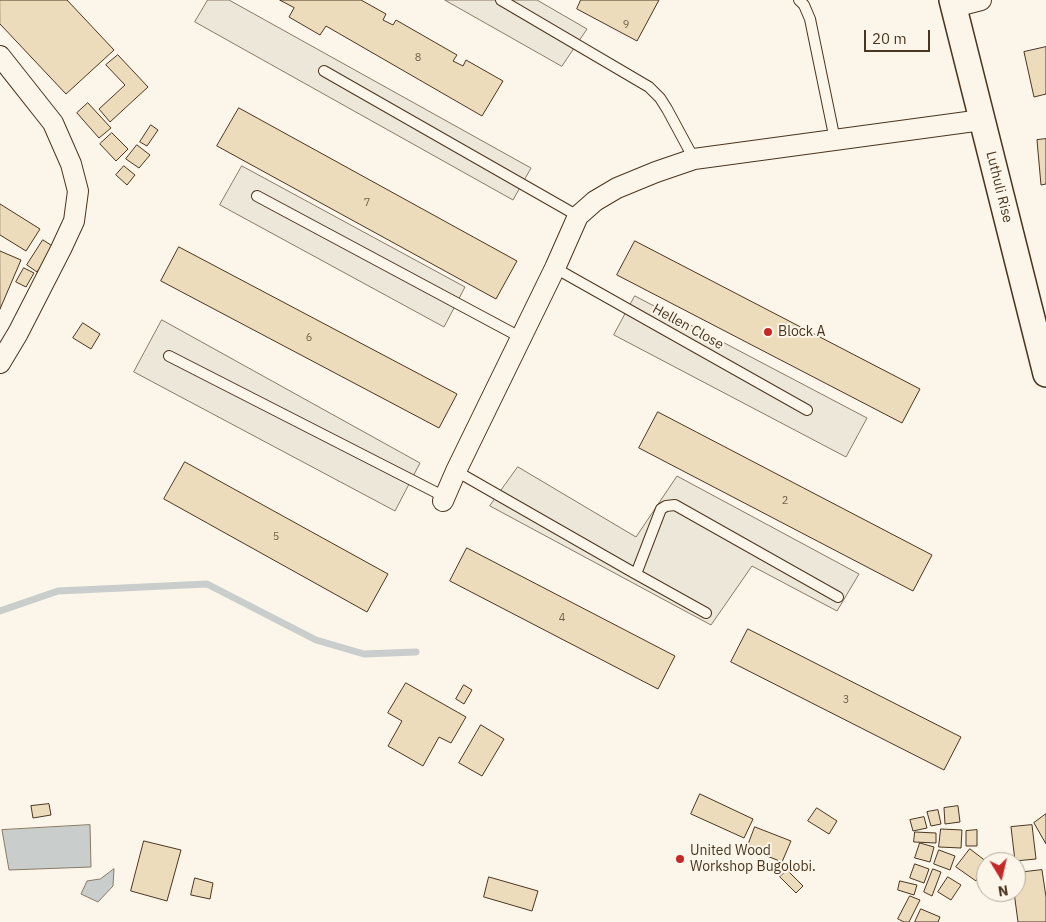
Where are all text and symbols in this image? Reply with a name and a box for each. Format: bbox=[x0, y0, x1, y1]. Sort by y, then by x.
house number: 9 bbox=[623, 18, 629, 32]
scale bar bbox=[866, 20, 932, 52]
text: 20 m bbox=[872, 29, 907, 48]
house number: 8 bbox=[415, 51, 421, 65]
street label: Luthuli Rise bbox=[982, 149, 1016, 225]
house number: 7 bbox=[364, 196, 370, 210]
street label: Hellen Close bbox=[649, 301, 727, 353]
place label: Block A bbox=[778, 324, 825, 340]
marker: Block A bbox=[762, 326, 774, 338]
house number: 6 bbox=[306, 331, 312, 345]
house number: 2 bbox=[782, 494, 788, 508]
house number: 5 bbox=[273, 530, 279, 544]
house number: 4 bbox=[559, 611, 565, 625]
house number: 3 bbox=[843, 693, 849, 707]
place label: United Wood Workshop Bugolobi. bbox=[690, 843, 816, 876]
north arrow bbox=[976, 852, 1026, 902]
marker: United Wood Workshop Bugolobi. bbox=[674, 853, 686, 865]
text: N bbox=[997, 881, 1010, 901]

